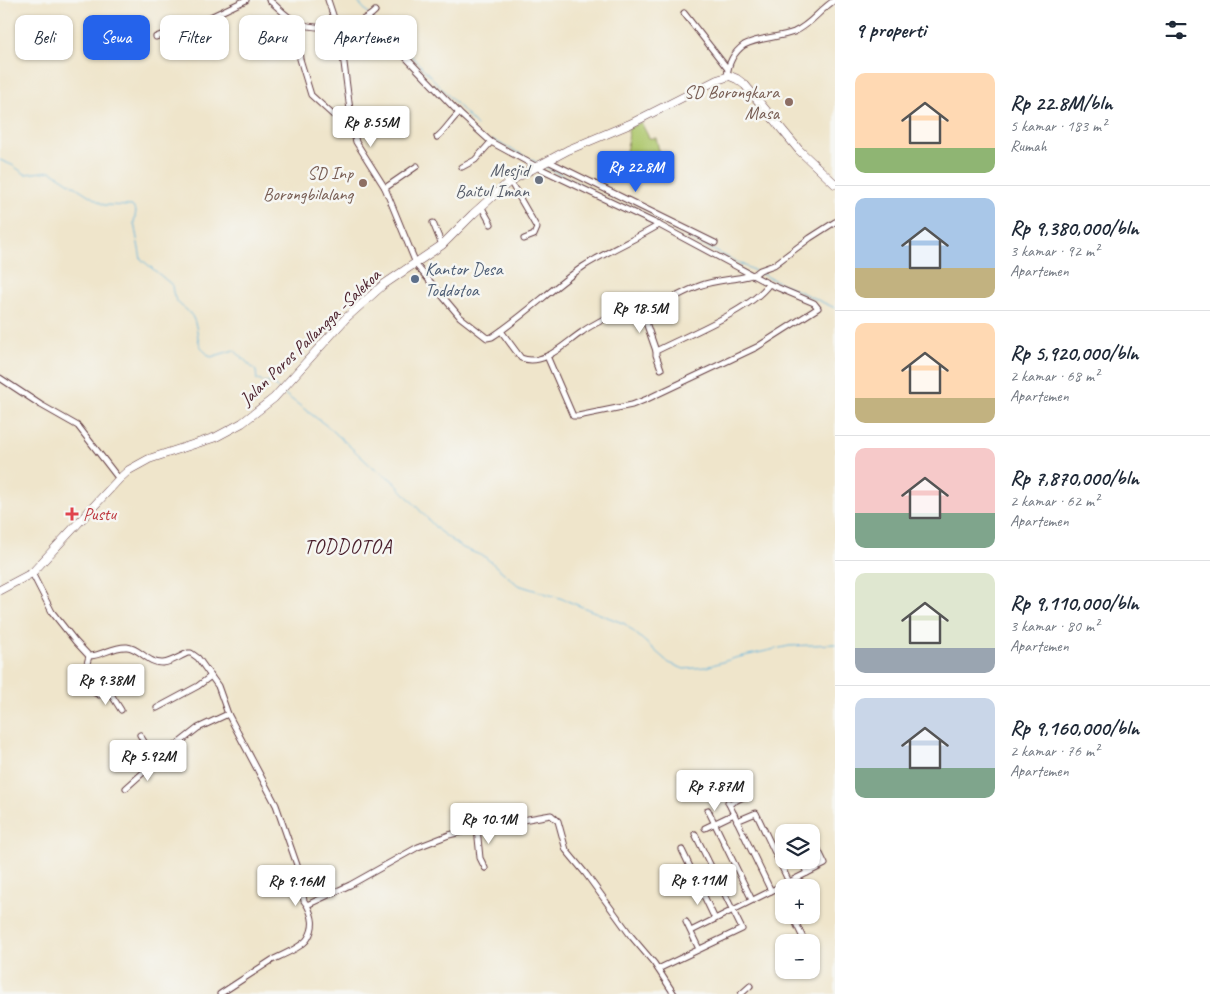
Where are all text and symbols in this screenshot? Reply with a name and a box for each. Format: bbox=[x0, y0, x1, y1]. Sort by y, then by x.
chip: Beli bbox=[15, 15, 73, 60]
chip: Sewa bbox=[83, 15, 150, 60]
chip: Filter bbox=[160, 15, 229, 60]
chip: Baru bbox=[239, 15, 305, 60]
chip: Apartemen bbox=[315, 15, 417, 60]
icon: filters bbox=[1162, 16, 1190, 44]
text: 9 properti bbox=[855, 17, 926, 43]
place label: SD Borongkara Masa bbox=[684, 81, 781, 124]
text: Rp 22.8M/bln bbox=[1010, 90, 1112, 116]
icon: home bbox=[895, 93, 955, 153]
marker: SD Borongkara Masa bbox=[783, 96, 795, 108]
pin: Rp 8.55M bbox=[319, 106, 423, 148]
text: Rp 8.55M bbox=[344, 112, 398, 132]
text: 5 kamar · 183 m² bbox=[1010, 116, 1106, 136]
text: Rumah bbox=[1010, 136, 1047, 156]
pin: Rp 22.8M bbox=[584, 150, 688, 193]
text: Rp 22.8M bbox=[608, 157, 664, 177]
place label: Mesjid Baitul Iman bbox=[455, 159, 532, 202]
place label: SD Inp Borongbilalang bbox=[263, 162, 355, 205]
marker: Mesjid Baitul Iman bbox=[533, 174, 545, 186]
marker: SD Inp Borongbilalang bbox=[357, 177, 369, 189]
text: Rp 9,380,000/bln bbox=[1010, 215, 1139, 241]
icon: home bbox=[895, 218, 955, 278]
text: 3 kamar · 92 m² bbox=[1010, 241, 1099, 261]
place label: Kantor Desa Toddotoa bbox=[425, 258, 504, 301]
text: Apartemen bbox=[1010, 261, 1069, 281]
street label: Jalan Poros Pallangga -Salekoa bbox=[234, 263, 386, 411]
marker: Kantor Desa Toddotoa bbox=[409, 273, 421, 285]
pin: Rp 18.5M bbox=[588, 292, 692, 334]
text: Rp 18.5M bbox=[612, 298, 668, 318]
text: Rp 5,920,000/bln bbox=[1010, 340, 1138, 366]
icon: home bbox=[895, 343, 955, 403]
text: 2 kamar · 68 m² bbox=[1010, 366, 1099, 386]
text: Apartemen bbox=[1010, 386, 1069, 406]
text: Rp 7,870,000/bln bbox=[1010, 465, 1139, 491]
icon: home bbox=[895, 468, 955, 528]
text: 2 kamar · 62 m² bbox=[1010, 491, 1099, 511]
place label: Pustu bbox=[83, 503, 118, 525]
marker: Pustu bbox=[65, 507, 79, 521]
text: Apartemen bbox=[1010, 511, 1069, 531]
district label: TODDOTOA bbox=[304, 534, 392, 559]
text: Rp 9,110,000/bln bbox=[1010, 590, 1139, 616]
icon: home bbox=[895, 593, 955, 653]
text: 3 kamar · 80 m² bbox=[1010, 616, 1099, 636]
text: Apartemen bbox=[1010, 636, 1069, 656]
pin: Rp 9.38M bbox=[54, 664, 158, 706]
text: Rp 9.38M bbox=[78, 670, 134, 690]
text: Rp 9,160,000/bln bbox=[1010, 715, 1139, 741]
icon: home bbox=[895, 718, 955, 778]
pin: Rp 5.92M bbox=[96, 740, 200, 782]
text: 2 kamar · 76 m² bbox=[1010, 741, 1099, 761]
text: Rp 5.92M bbox=[121, 746, 175, 766]
text: Apartemen bbox=[1010, 761, 1069, 781]
pin: Rp 7.87M bbox=[663, 770, 767, 812]
text: Rp 7.87M bbox=[687, 776, 743, 796]
pin: Rp 10.1M bbox=[437, 802, 541, 845]
text: Rp 10.1M bbox=[461, 809, 517, 829]
map controls bbox=[775, 824, 820, 979]
button: layers bbox=[775, 824, 820, 869]
pin: Rp 9.16M bbox=[244, 864, 348, 907]
pin: Rp 9.11M bbox=[646, 864, 750, 906]
text: Rp 9.11M bbox=[670, 870, 726, 890]
text: Rp 9.16M bbox=[268, 871, 324, 891]
button: + bbox=[775, 879, 820, 924]
button: − bbox=[775, 934, 820, 979]

